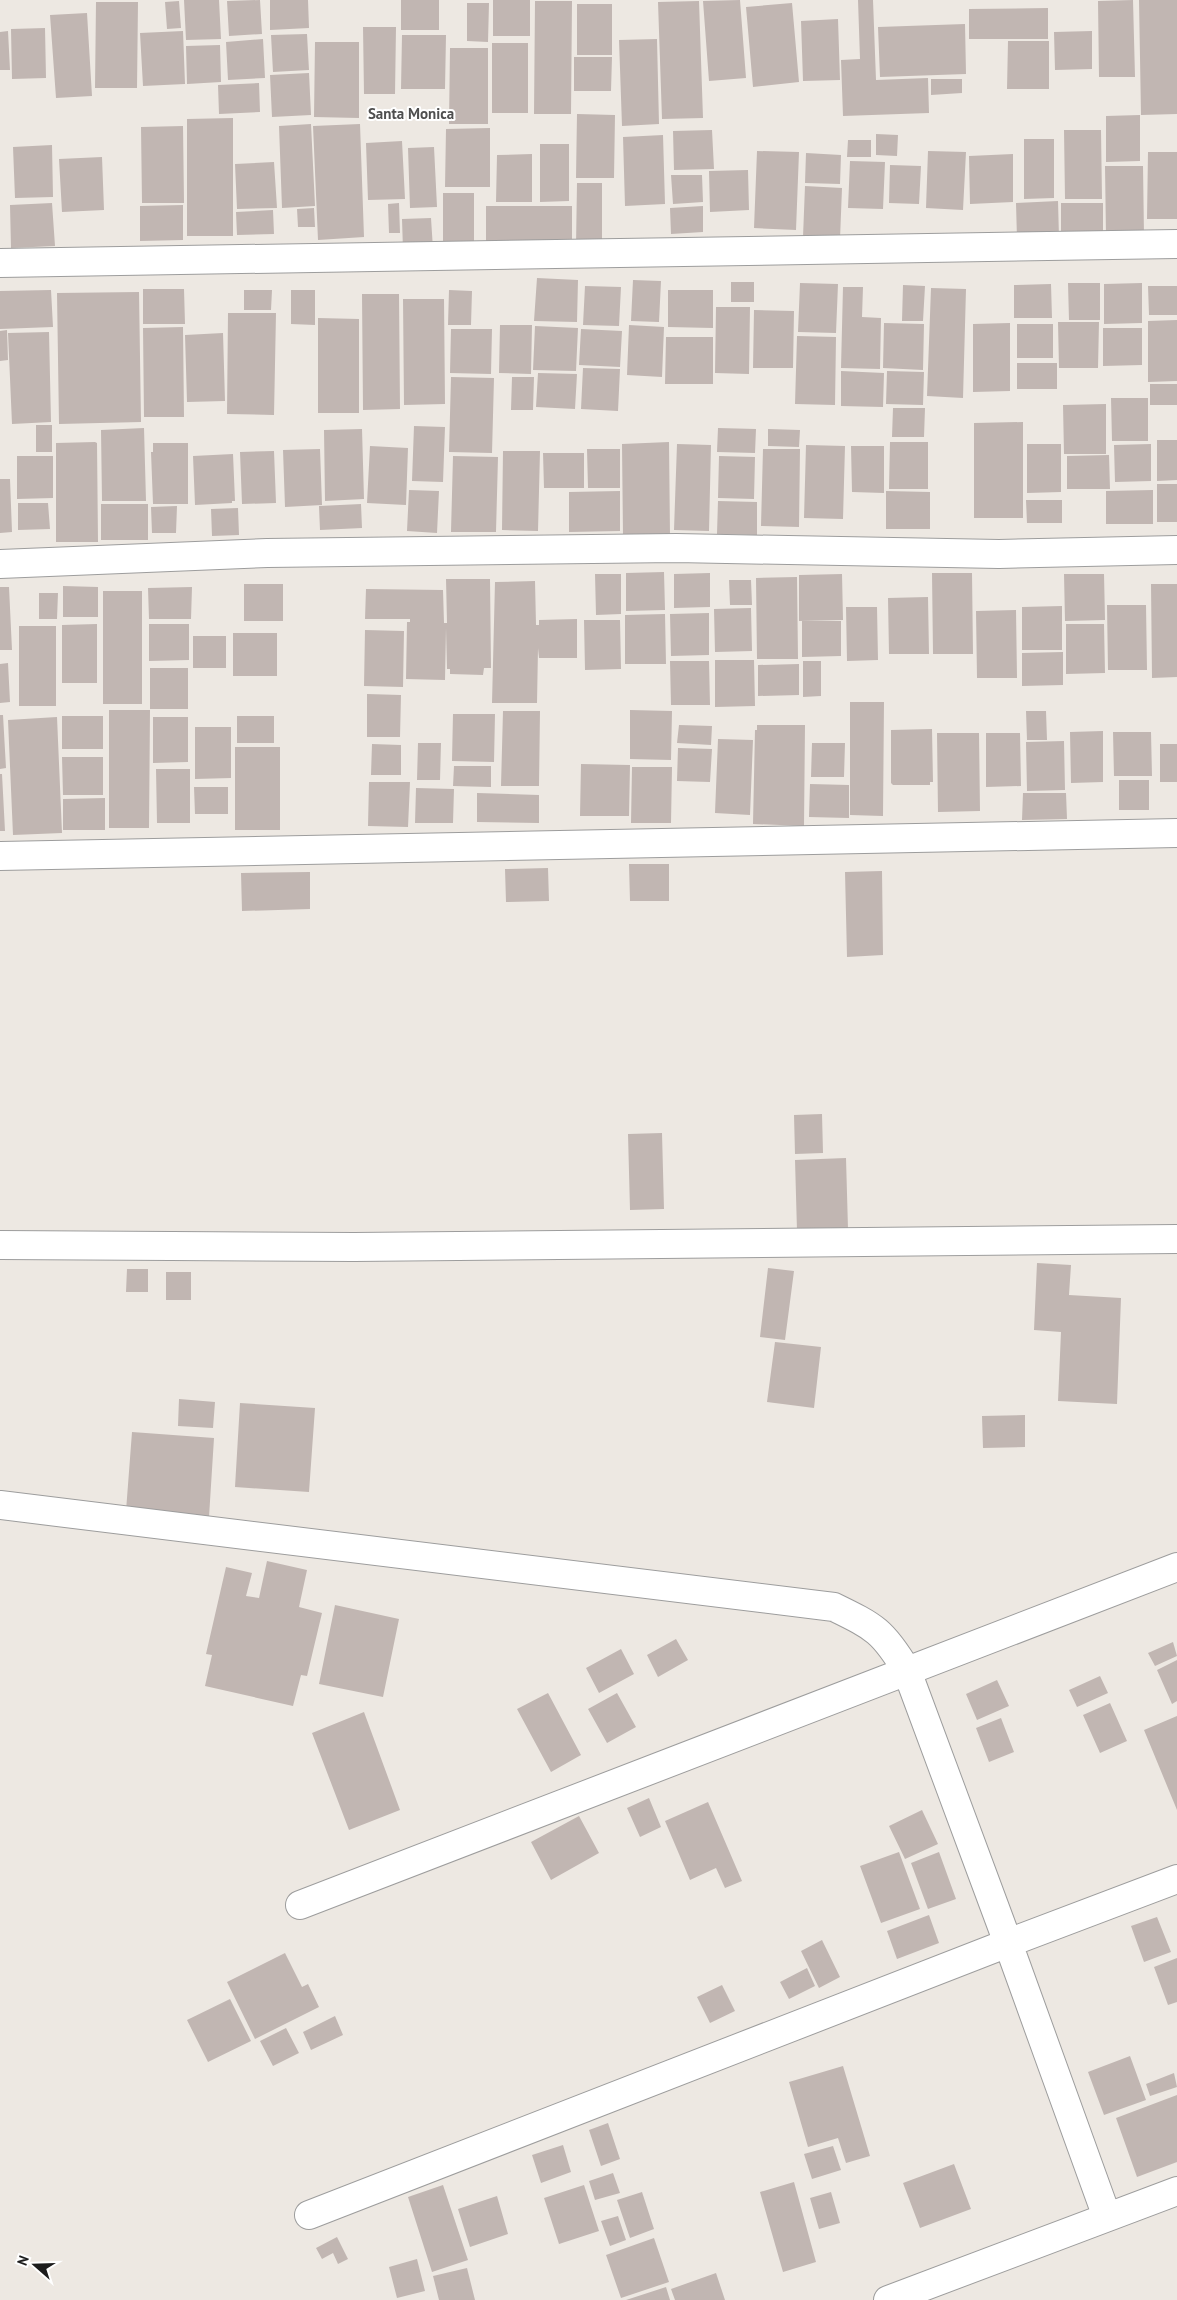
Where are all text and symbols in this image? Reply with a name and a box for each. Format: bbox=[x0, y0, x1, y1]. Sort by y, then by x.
district label: Santa Monica bbox=[368, 104, 454, 123]
north arrow bbox=[10, 2240, 60, 2290]
text: N bbox=[13, 2253, 33, 2268]

